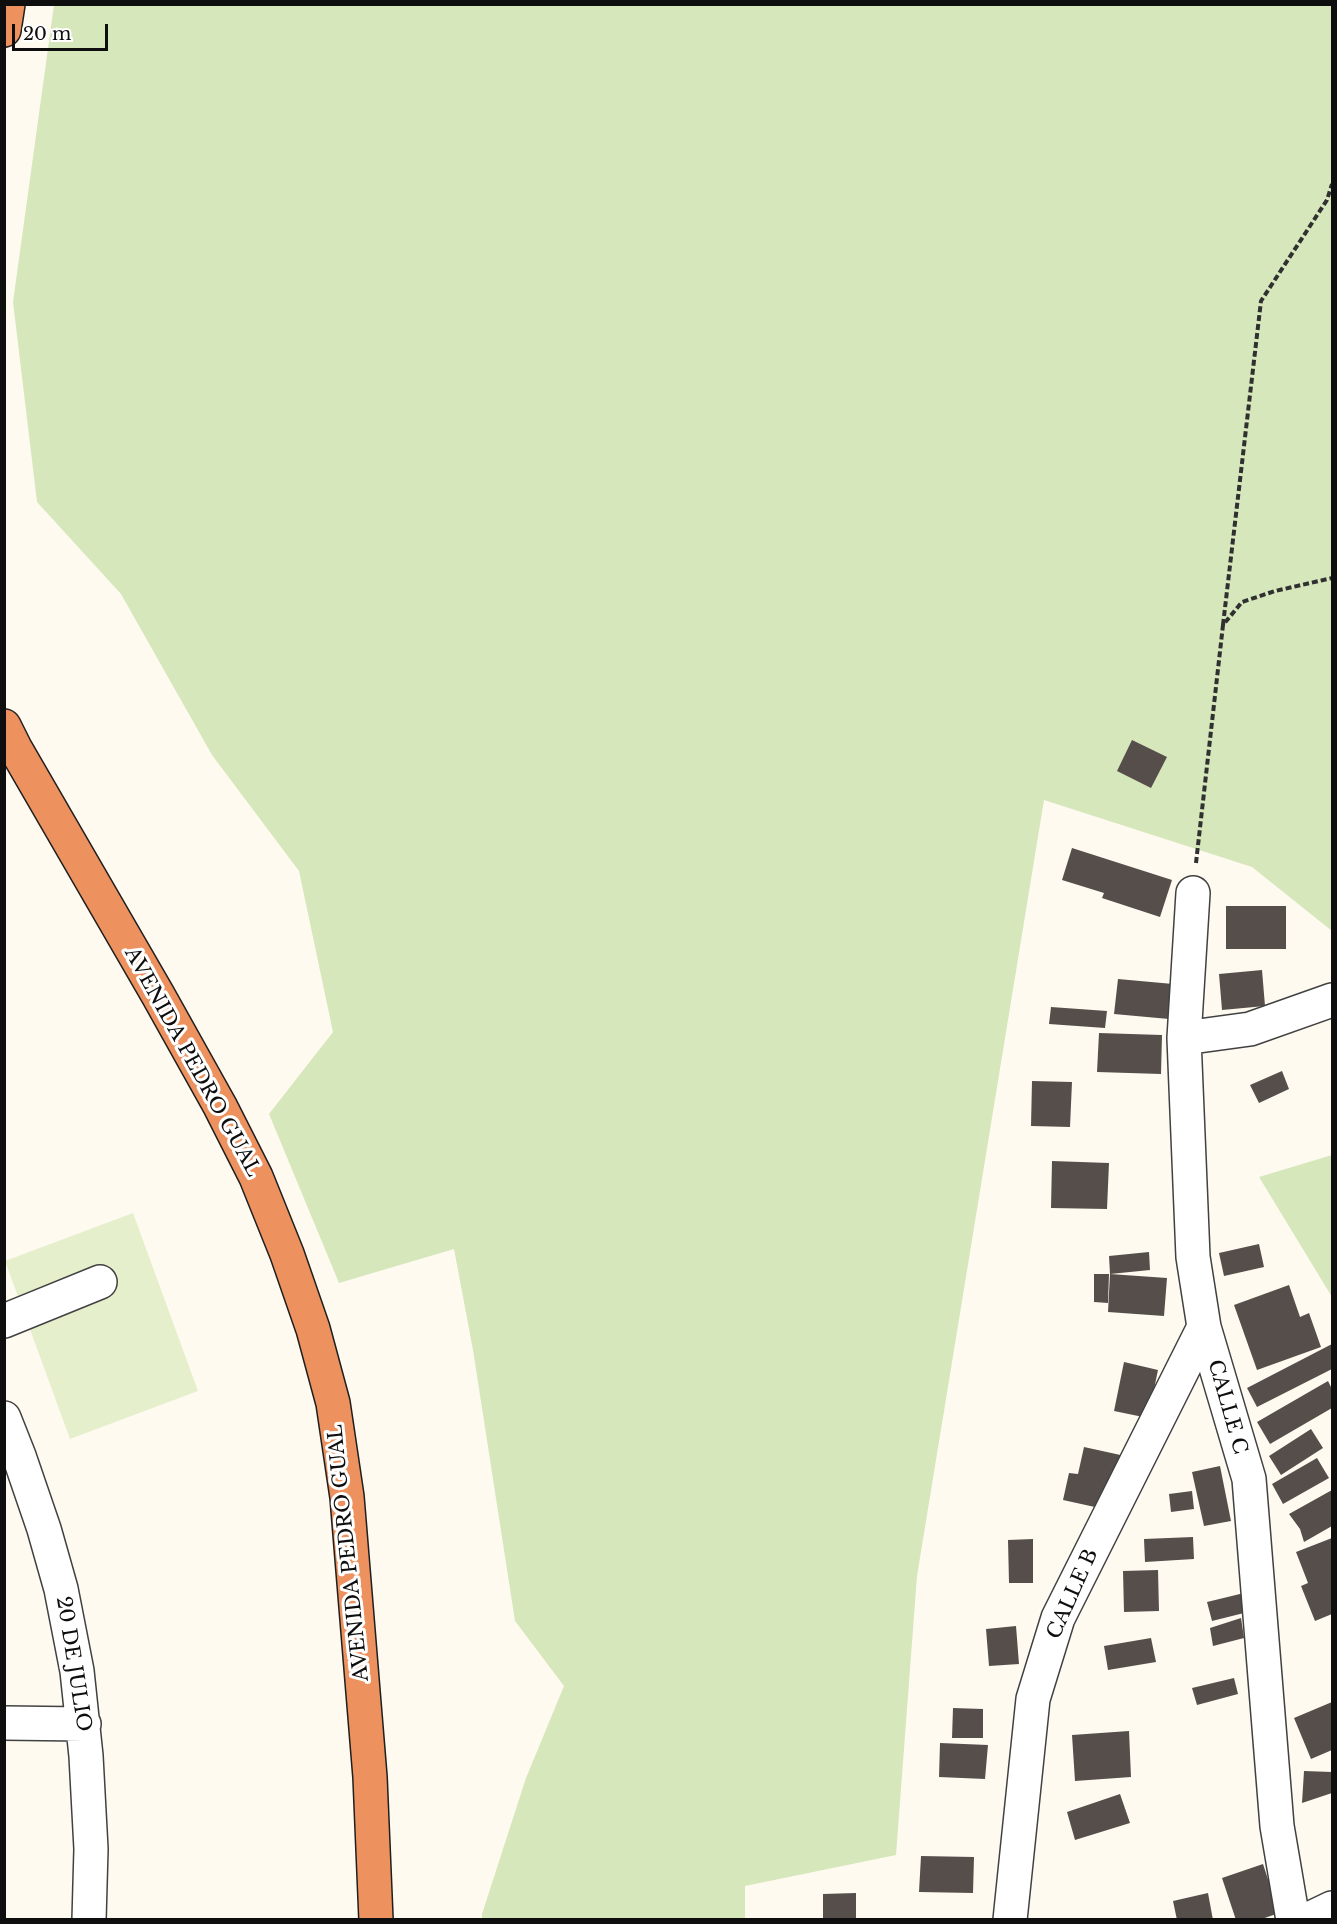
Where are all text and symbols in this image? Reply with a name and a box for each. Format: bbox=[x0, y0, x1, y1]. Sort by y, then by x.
scale bar bbox=[15, 12, 111, 50]
text: 20 m bbox=[23, 23, 71, 45]
street label: AVENIDA PEDRO GUAL bbox=[119, 943, 265, 1181]
street label: CALLE C bbox=[1202, 1357, 1252, 1457]
street label: AVENIDA PEDRO GUAL bbox=[324, 1423, 374, 1683]
street label: CALLE B bbox=[1042, 1545, 1104, 1643]
street label: 20 DE JULIO bbox=[50, 1595, 96, 1733]

